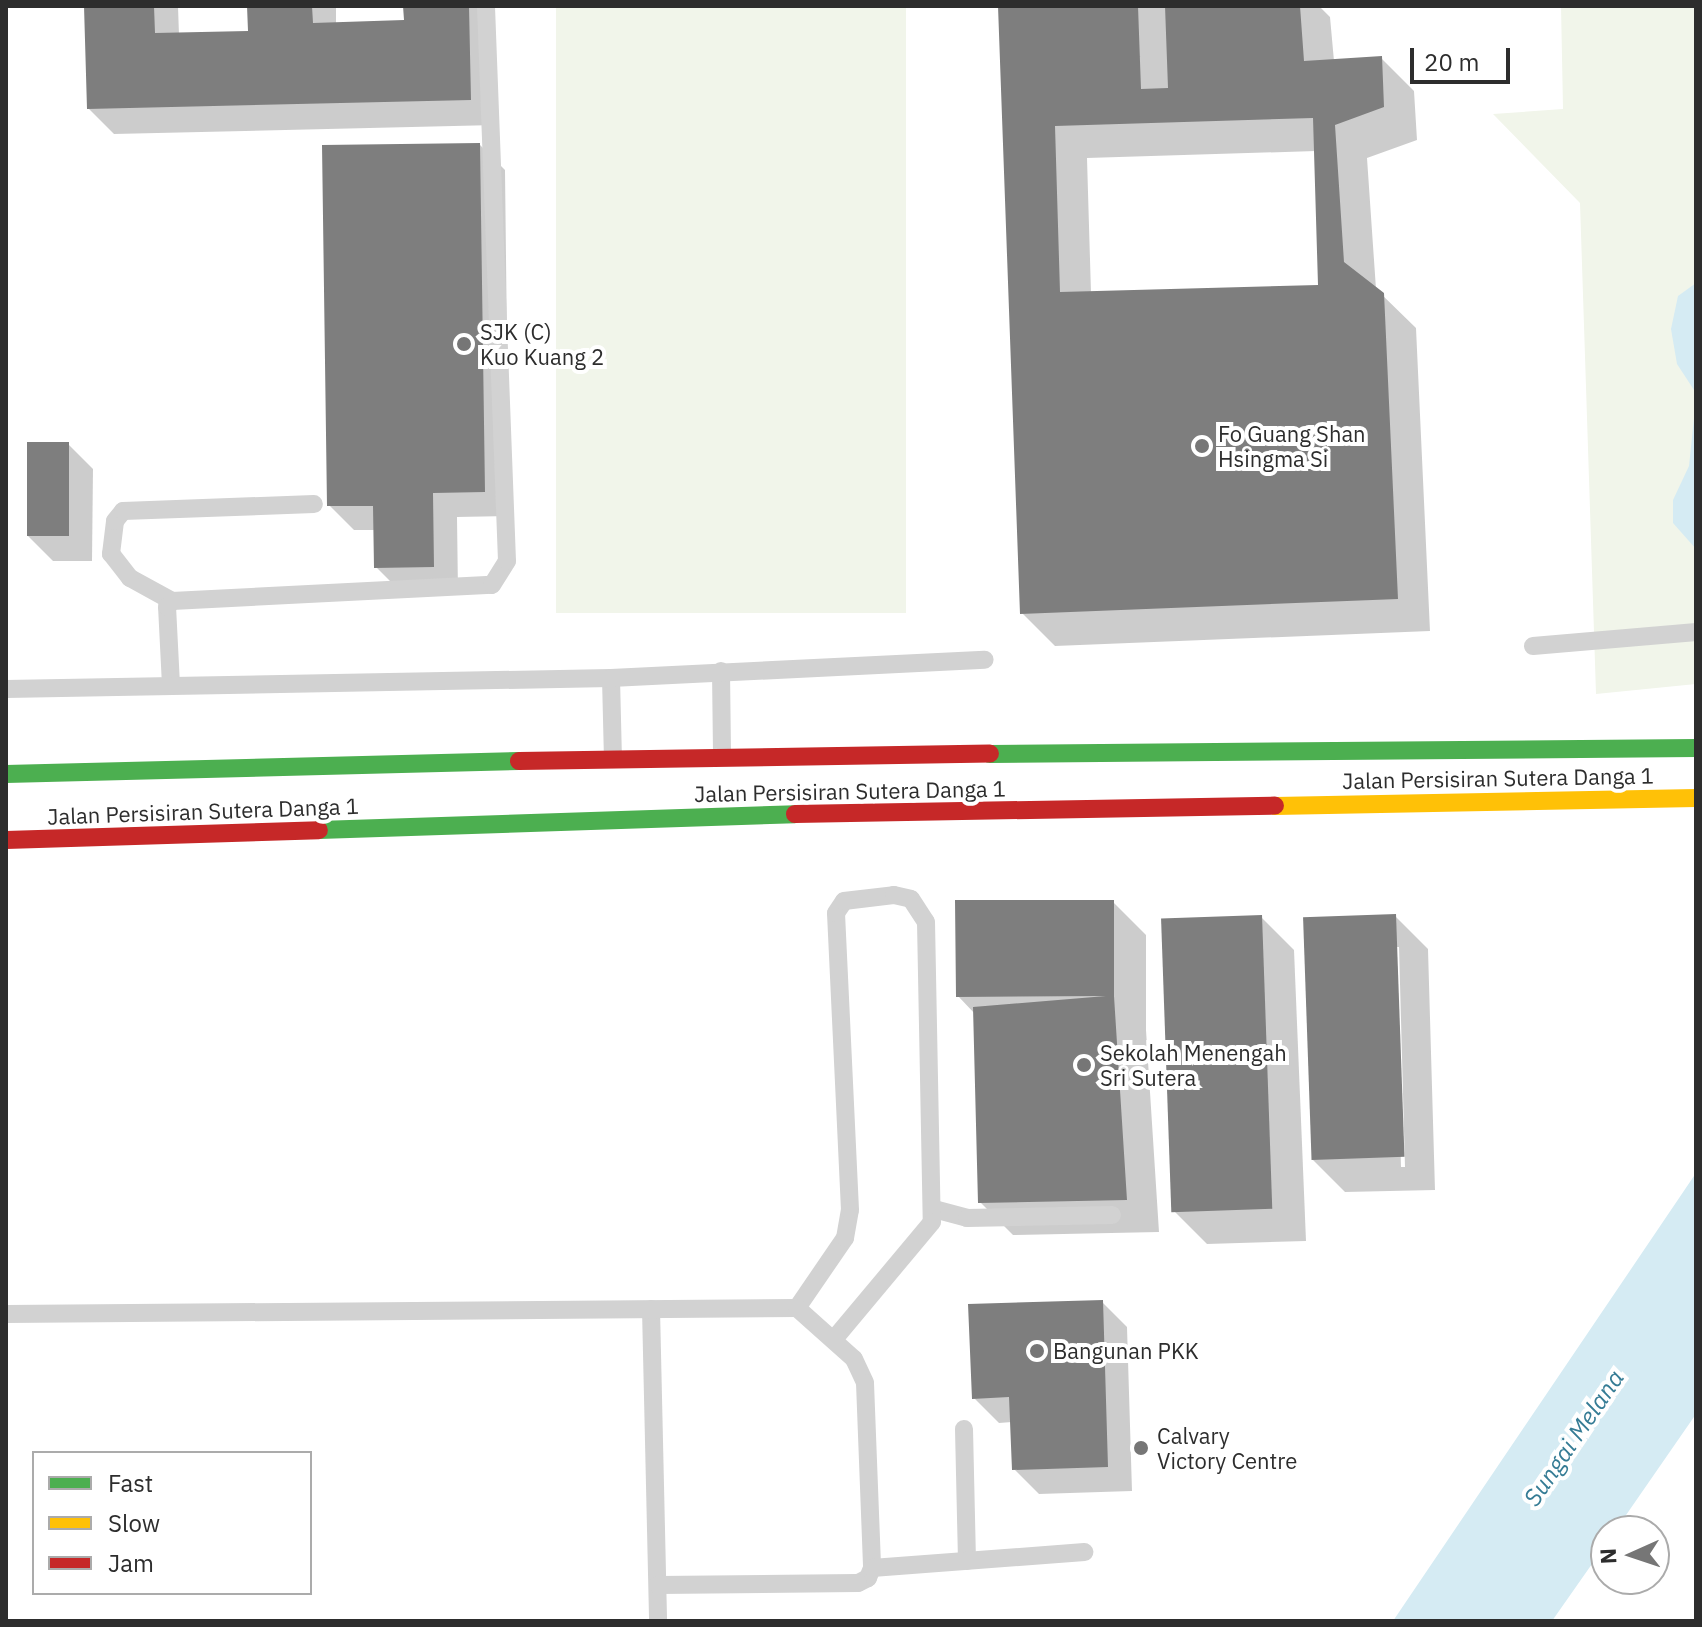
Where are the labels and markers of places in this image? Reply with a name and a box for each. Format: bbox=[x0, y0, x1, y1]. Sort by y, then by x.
place label: SJK (C) Kuo Kuang 2 bbox=[480, 318, 604, 370]
marker: SJK (C) Kuo Kuang 2 bbox=[455, 335, 473, 353]
place label: Fo Guang Shan Hsingma Si bbox=[1218, 420, 1366, 472]
marker: Fo Guang Shan Hsingma Si bbox=[1193, 437, 1211, 455]
place label: Sekolah Menengah Sri Sutera bbox=[1100, 1039, 1287, 1090]
marker: Sekolah Menengah Sri Sutera bbox=[1075, 1056, 1093, 1074]
place label: Bangunan PKK bbox=[1053, 1338, 1199, 1364]
marker: Bangunan PKK bbox=[1028, 1342, 1046, 1360]
place label: Calvary Victory Centre bbox=[1157, 1422, 1297, 1474]
marker: Calvary Victory Centre bbox=[1132, 1439, 1150, 1457]

